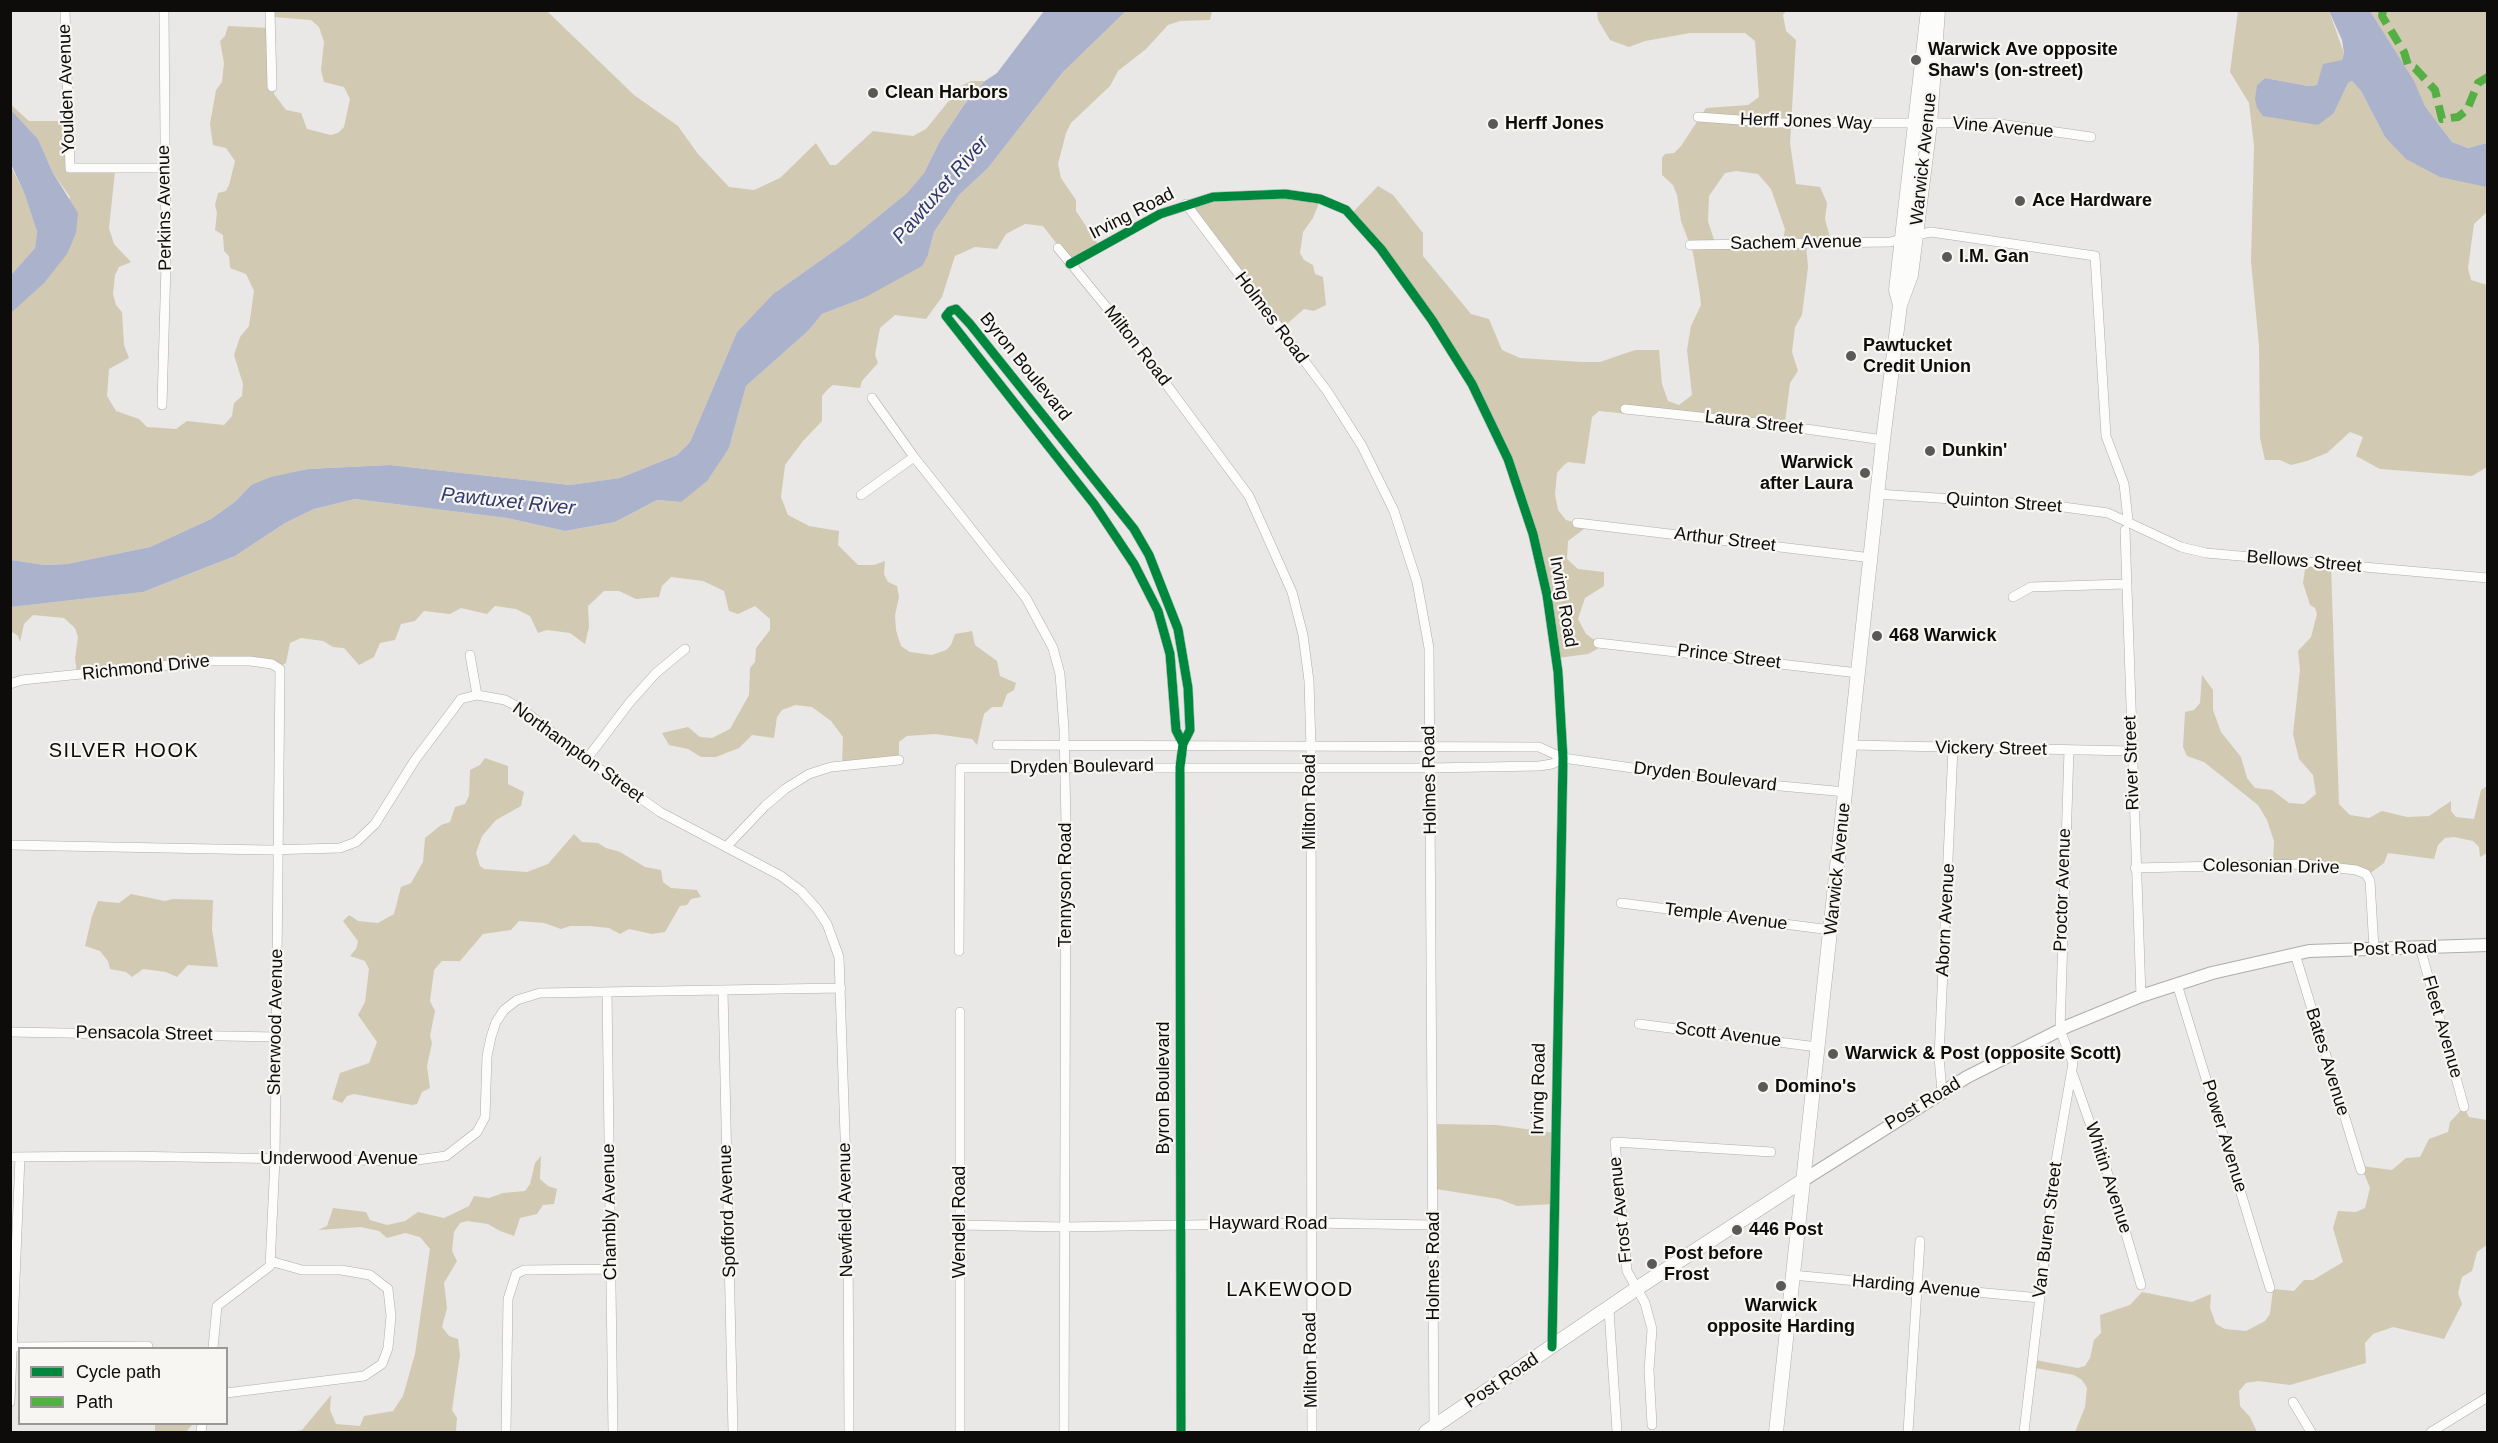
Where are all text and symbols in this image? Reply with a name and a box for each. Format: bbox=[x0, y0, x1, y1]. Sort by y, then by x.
street label: Youlden Avenue bbox=[54, 24, 80, 154]
place label: Warwick Ave opposite Shaw's (on-street) bbox=[1928, 39, 2118, 82]
marker: Warwick Ave opposite Shaw's (on-street) bbox=[1909, 53, 1923, 67]
place label: Clean Harbors bbox=[885, 82, 1008, 104]
marker: Clean Harbors bbox=[866, 86, 880, 100]
street label: Warwick Avenue bbox=[1906, 92, 1942, 226]
street label: Herff Jones Way bbox=[1740, 109, 1872, 135]
place label: Herff Jones bbox=[1505, 113, 1604, 135]
street label: Vine Avenue bbox=[1952, 113, 2054, 143]
marker: Herff Jones bbox=[1486, 117, 1500, 131]
water label: Pawtuxet River bbox=[888, 131, 994, 249]
street label: Perkins Avenue bbox=[153, 145, 177, 271]
street label: Irving Road bbox=[1086, 183, 1178, 245]
place label: Ace Hardware bbox=[2032, 190, 2152, 212]
marker: Ace Hardware bbox=[2013, 194, 2027, 208]
street label: Sachem Avenue bbox=[1730, 231, 1862, 255]
place label: I.M. Gan bbox=[1959, 246, 2029, 268]
marker: I.M. Gan bbox=[1940, 250, 1954, 264]
street label: Holmes Road bbox=[1230, 268, 1312, 368]
street label: Milton Road bbox=[1099, 302, 1175, 390]
street label: Byron Boulevard bbox=[975, 308, 1075, 426]
place label: Pawtucket Credit Union bbox=[1863, 335, 1971, 378]
marker: Pawtucket Credit Union bbox=[1844, 349, 1858, 363]
street label: Laura Street bbox=[1704, 406, 1804, 440]
place label: Dunkin' bbox=[1942, 440, 2007, 462]
marker: Dunkin' bbox=[1923, 444, 1937, 458]
place label: Warwick after Laura bbox=[1760, 452, 1853, 494]
marker: Warwick after Laura bbox=[1858, 466, 1872, 480]
water label: Pawtuxet River bbox=[440, 483, 576, 521]
street label: Quinton Street bbox=[1945, 488, 2063, 518]
street label: Arthur Street bbox=[1673, 523, 1777, 557]
street label: Bellows Street bbox=[2246, 546, 2362, 578]
street label: Irving Road bbox=[1544, 555, 1582, 649]
place label: 468 Warwick bbox=[1889, 625, 1996, 647]
marker: 468 Warwick bbox=[1870, 629, 1884, 643]
street label: Prince Street bbox=[1676, 640, 1782, 674]
street label: Richmond Drive bbox=[81, 651, 211, 685]
street label: Northampton Street bbox=[508, 698, 648, 808]
street label: River Street bbox=[2120, 715, 2144, 811]
street label: Holmes Road bbox=[1418, 725, 1442, 835]
street label: Vickery Street bbox=[1935, 737, 2047, 761]
district label: SILVER HOOK bbox=[49, 739, 199, 763]
street label: Milton Road bbox=[1299, 754, 1321, 850]
street label: Dryden Boulevard bbox=[1010, 755, 1154, 779]
street label: Dryden Boulevard bbox=[1632, 758, 1778, 796]
street label: Warwick Avenue bbox=[1820, 802, 1856, 936]
street label: Tennyson Road bbox=[1055, 822, 1077, 948]
street label: Proctor Avenue bbox=[2050, 828, 2076, 952]
street label: Colesonian Drive bbox=[2202, 855, 2340, 879]
street label: Aborn Avenue bbox=[1932, 863, 1960, 977]
street label: Temple Avenue bbox=[1663, 899, 1789, 935]
street label: Post Road bbox=[2353, 937, 2437, 961]
street label: Sherwood Avenue bbox=[264, 948, 288, 1096]
street label: Fleet Avenue bbox=[2417, 973, 2467, 1081]
street label: Bates Avenue bbox=[2300, 1005, 2354, 1119]
street label: Scott Avenue bbox=[1674, 1018, 1782, 1052]
street label: Byron Boulevard bbox=[1153, 1021, 1175, 1155]
street label: Pensacola Street bbox=[75, 1022, 213, 1046]
street label: Irving Road bbox=[1527, 1043, 1551, 1135]
place label: Warwick & Post (opposite Scott) bbox=[1845, 1043, 2121, 1065]
marker: Warwick & Post (opposite Scott) bbox=[1826, 1047, 1840, 1061]
street label: Post Road bbox=[1881, 1073, 1965, 1135]
place label: Domino's bbox=[1775, 1076, 1856, 1098]
street label: Power Avenue bbox=[2197, 1077, 2251, 1195]
marker: Domino's bbox=[1756, 1080, 1770, 1094]
street label: Whitin Avenue bbox=[2080, 1120, 2136, 1236]
street label: Newfield Avenue bbox=[834, 1142, 858, 1278]
street label: Chambly Avenue bbox=[598, 1143, 622, 1281]
street label: Spofford Avenue bbox=[715, 1144, 741, 1278]
street label: Underwood Avenue bbox=[260, 1148, 418, 1170]
street label: Frost Avenue bbox=[1605, 1156, 1637, 1264]
street label: Van Buren Street bbox=[2029, 1161, 2067, 1299]
street label: Wendell Road bbox=[949, 1166, 971, 1278]
street label: Holmes Road bbox=[1423, 1211, 1445, 1321]
street label: Hayward Road bbox=[1208, 1213, 1328, 1235]
place label: 446 Post bbox=[1749, 1219, 1823, 1241]
marker: 446 Post bbox=[1730, 1223, 1744, 1237]
place label: Post before Frost bbox=[1664, 1243, 1763, 1286]
marker: Post before Frost bbox=[1645, 1257, 1659, 1271]
street label: Harding Avenue bbox=[1851, 1271, 1981, 1303]
district label: LAKEWOOD bbox=[1226, 1278, 1354, 1302]
marker: Warwick opposite Harding bbox=[1774, 1279, 1788, 1293]
place label: Warwick opposite Harding bbox=[1707, 1295, 1855, 1338]
street label: Milton Road bbox=[1299, 1312, 1323, 1408]
legend bbox=[18, 1347, 228, 1425]
street label: Post Road bbox=[1461, 1349, 1543, 1413]
text: Cycle path bbox=[76, 1362, 161, 1382]
text: Path bbox=[76, 1392, 113, 1412]

